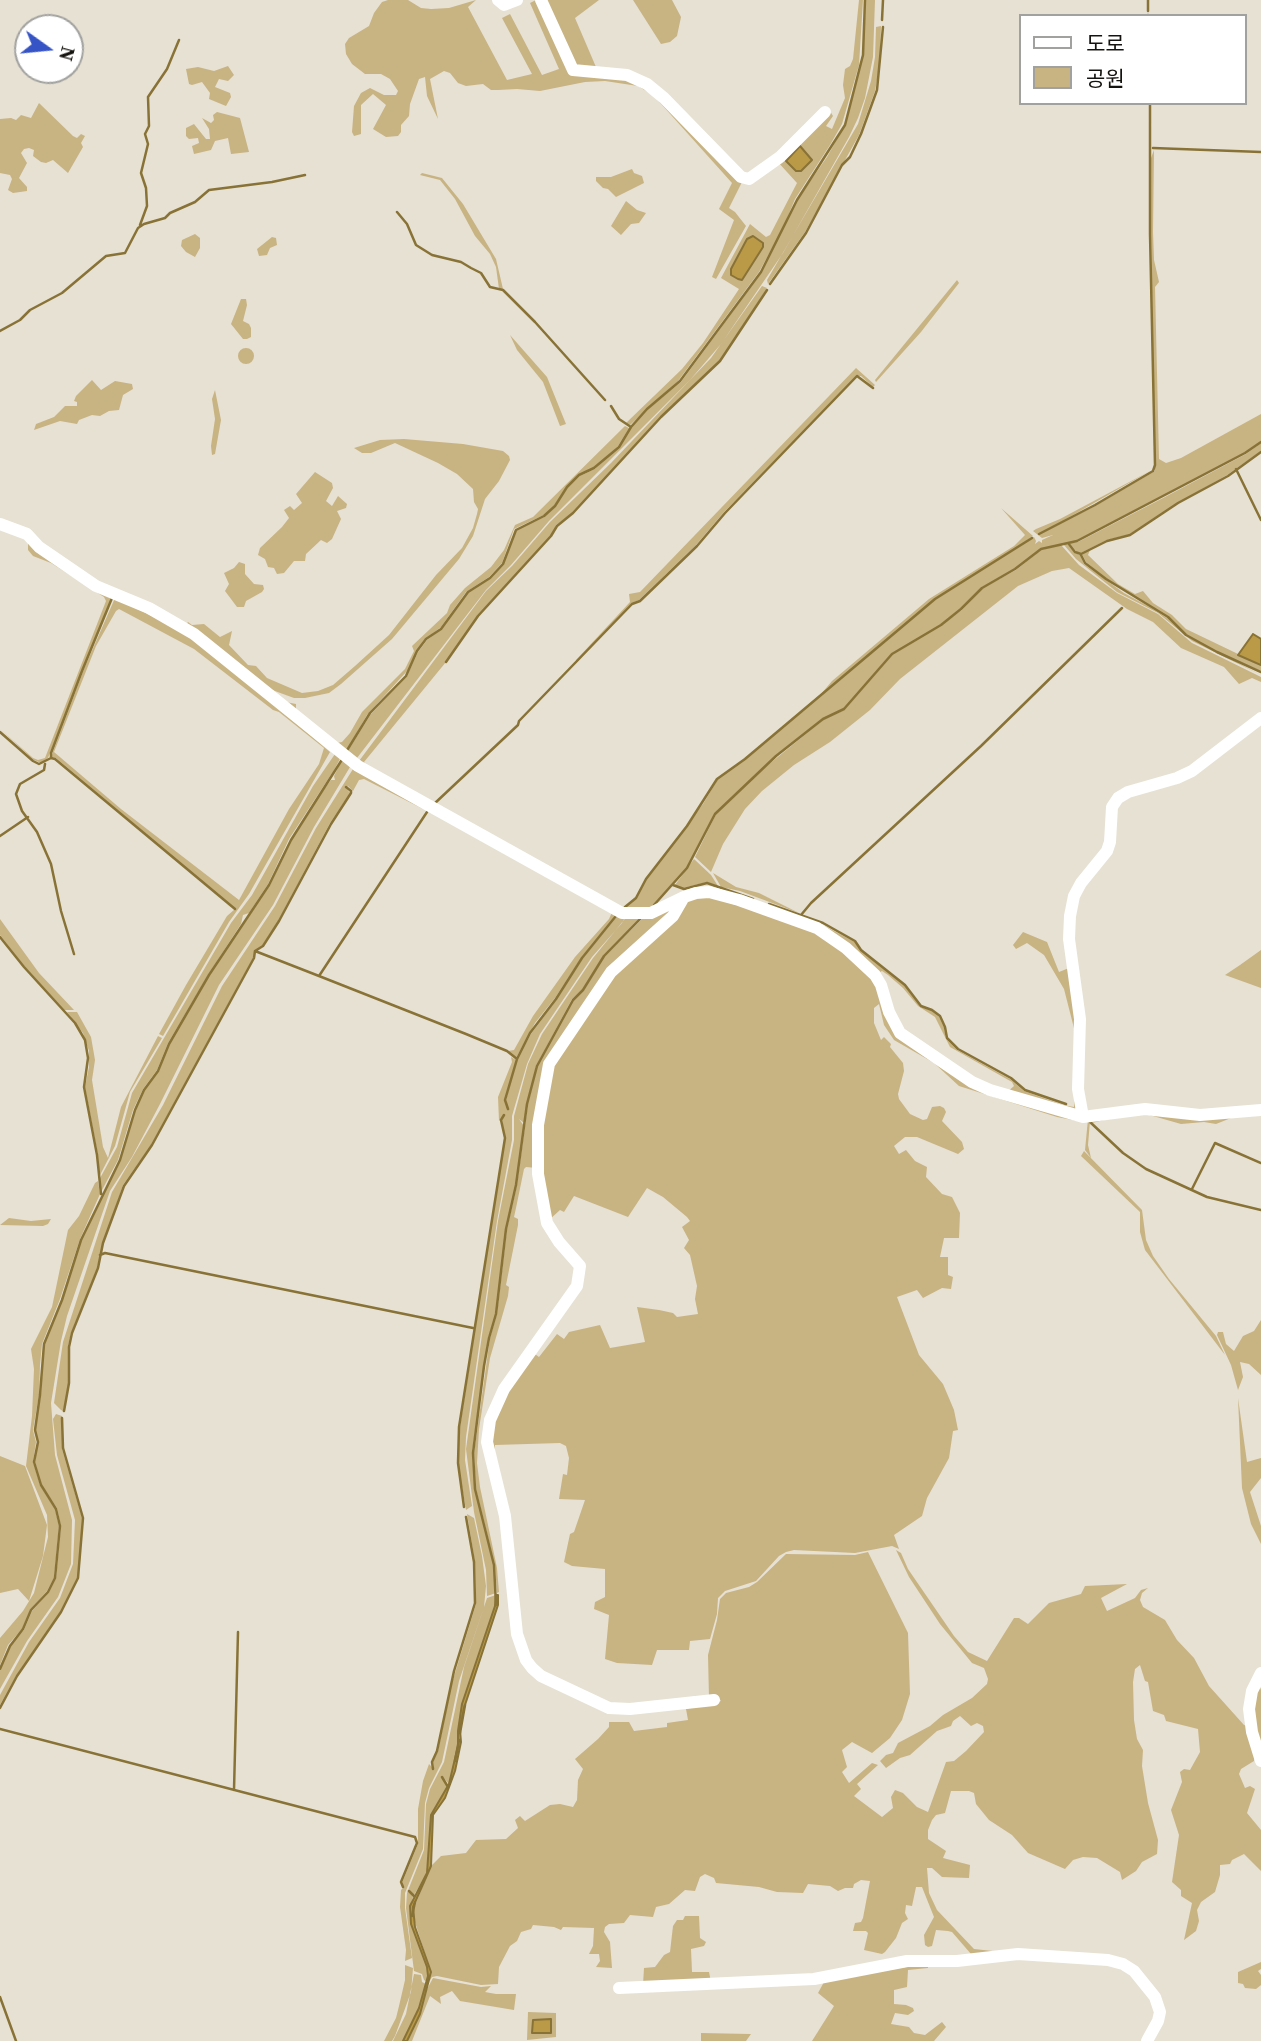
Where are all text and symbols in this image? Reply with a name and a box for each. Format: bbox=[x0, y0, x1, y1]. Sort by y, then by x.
north arrow bbox=[14, 14, 84, 84]
legend bbox=[1020, 14, 1247, 105]
text: 도로 bbox=[1086, 29, 1125, 58]
text: N bbox=[53, 44, 82, 64]
text: 공원 bbox=[1086, 64, 1125, 93]

